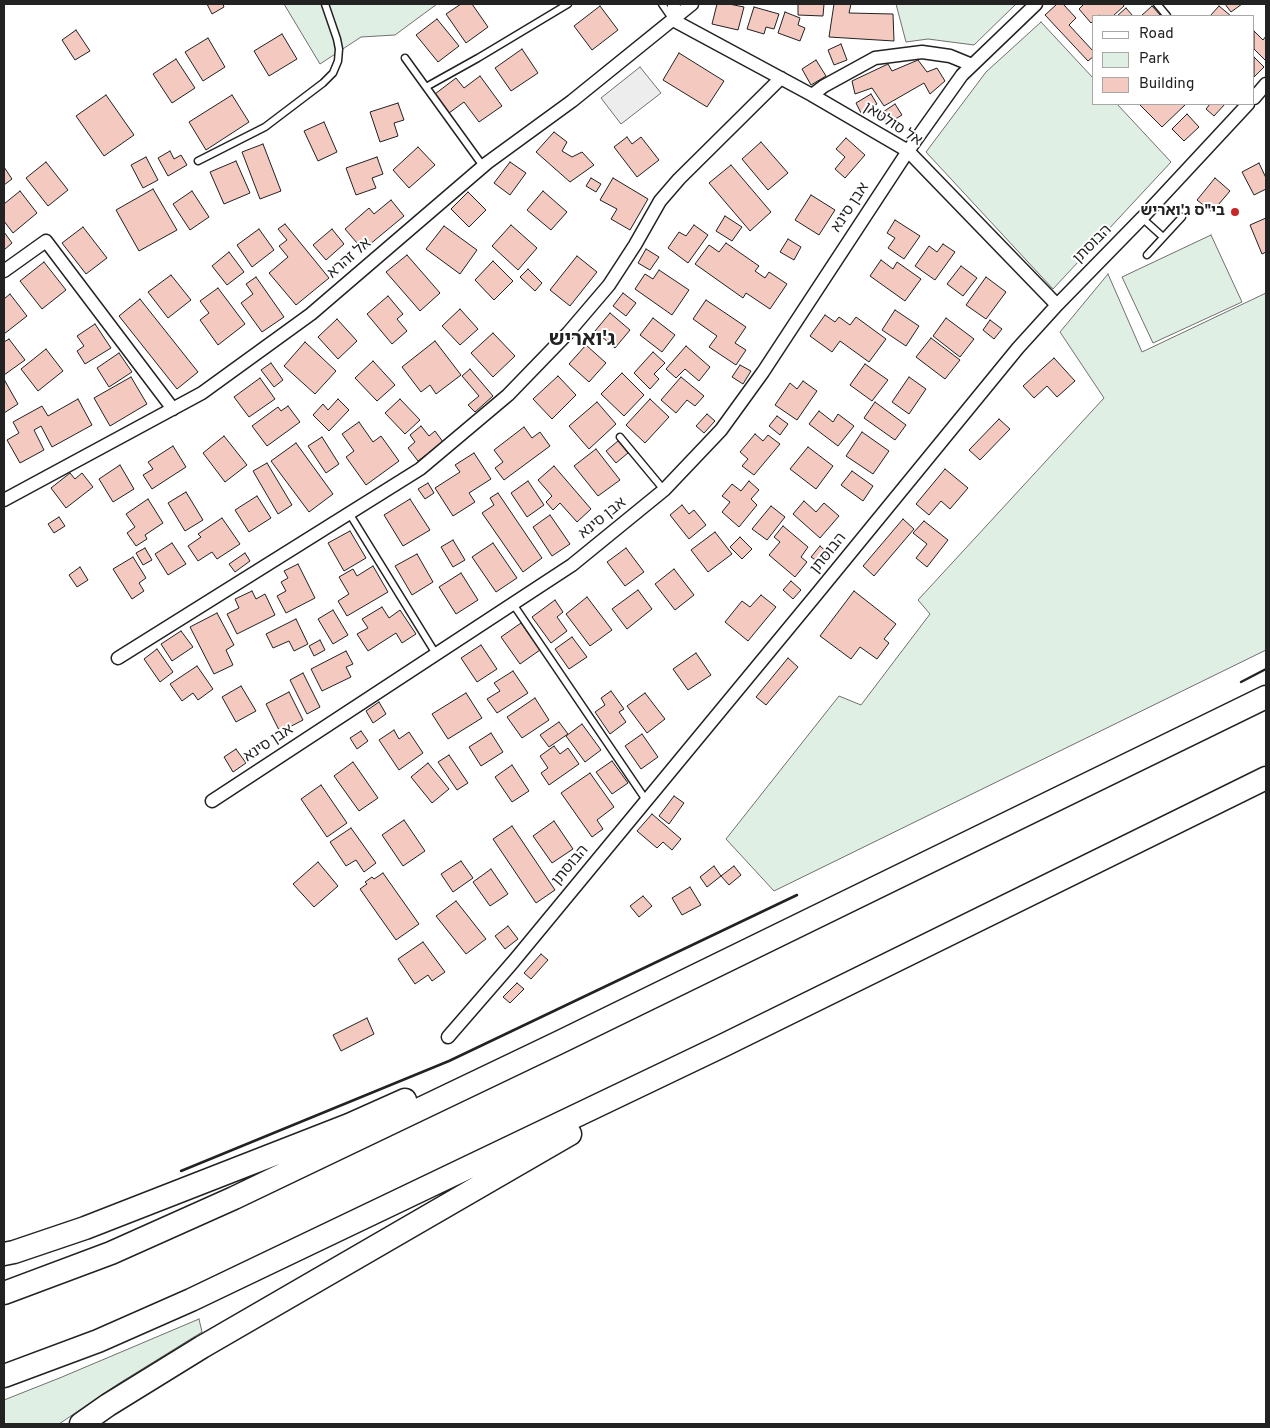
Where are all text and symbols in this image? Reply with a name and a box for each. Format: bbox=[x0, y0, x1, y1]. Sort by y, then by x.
legend bbox=[1092, 15, 1255, 105]
text: Road bbox=[1139, 25, 1174, 44]
text: Park bbox=[1139, 50, 1170, 69]
text: Building bbox=[1139, 75, 1194, 94]
street label: אל סולטאן bbox=[859, 99, 925, 151]
street label: אבן סינא bbox=[828, 180, 874, 236]
place label: בי"ס ג'ואריש bbox=[1141, 203, 1225, 221]
marker: בי"ס ג'ואריש bbox=[1229, 206, 1241, 218]
street label: הבוסתן bbox=[1070, 222, 1116, 268]
street label: אל זהרא bbox=[324, 235, 376, 283]
district label: ג'ואריש bbox=[549, 329, 615, 353]
street label: אבן סינא bbox=[576, 494, 630, 544]
street label: הבוסתן bbox=[807, 530, 851, 578]
street label: אבן סינא bbox=[241, 721, 297, 767]
street label: הבוסתן bbox=[549, 842, 593, 890]

